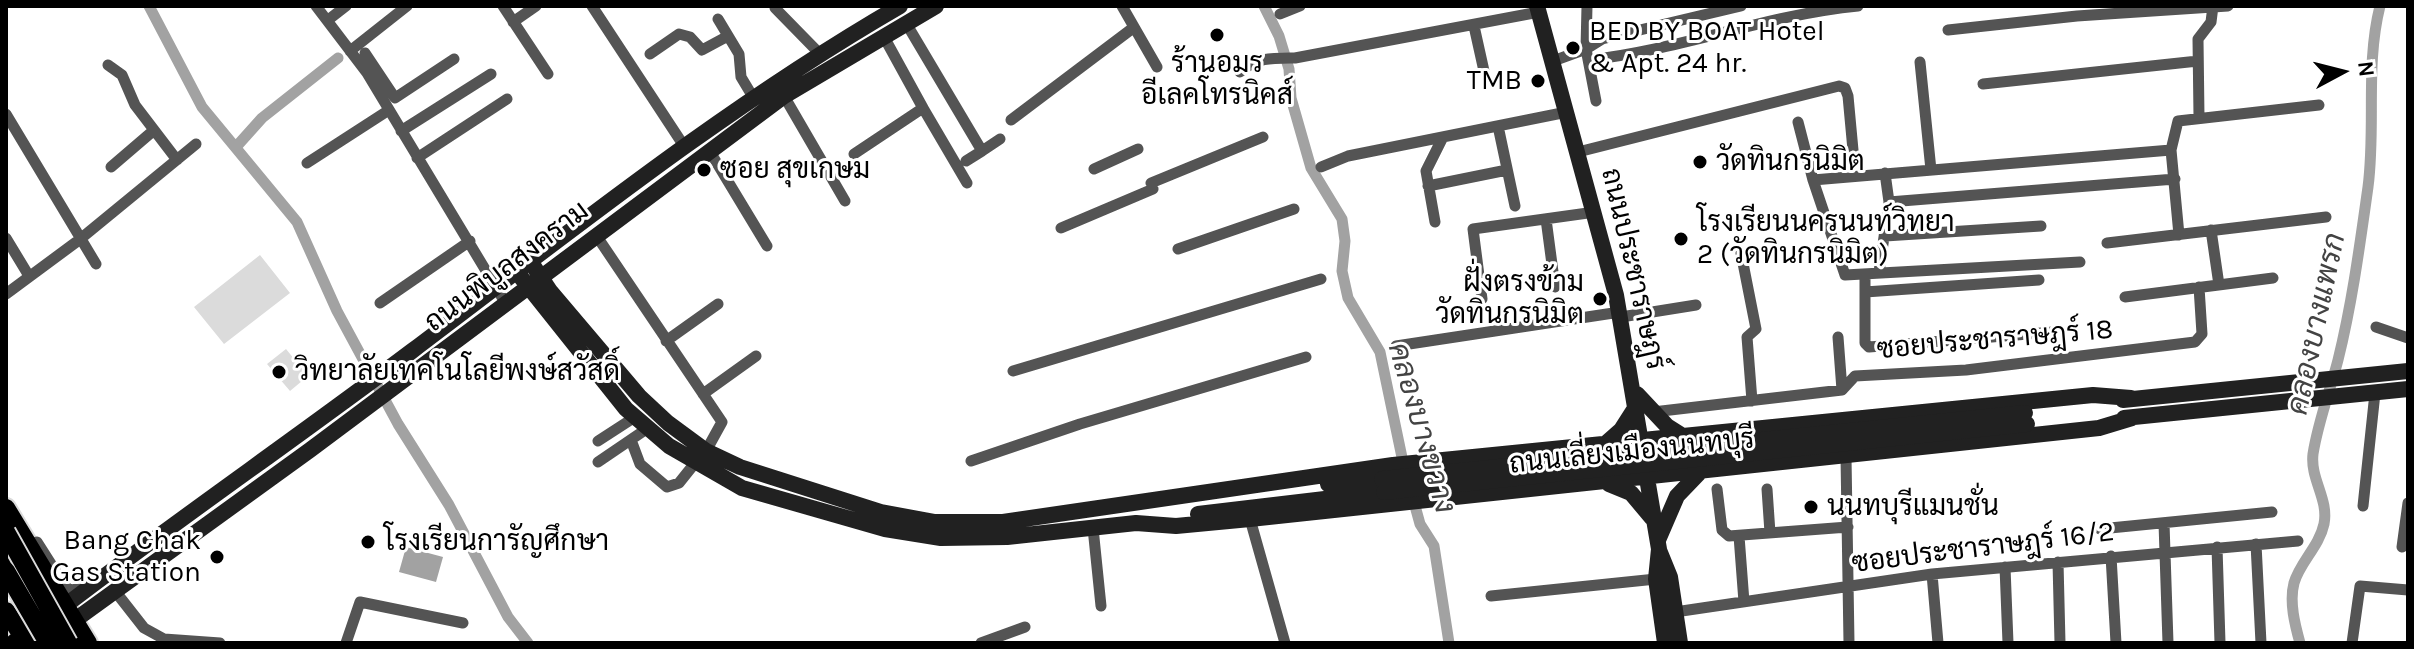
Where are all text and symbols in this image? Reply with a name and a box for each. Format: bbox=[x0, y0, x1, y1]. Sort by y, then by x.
place label: BED BY BOAT Hotel & Apt. 24 hr. bbox=[1589, 15, 1825, 81]
marker: ร้านอมร อีเลคโทรนิคส์ bbox=[1208, 26, 1226, 44]
north arrow bbox=[2302, 32, 2382, 112]
marker: BED BY BOAT Hotel & Apt. 24 hr. bbox=[1564, 39, 1582, 57]
place label: ร้านอมร อีเลคโทรนิคส์ bbox=[1141, 47, 1293, 113]
text: N bbox=[2352, 60, 2380, 78]
place label: TMB bbox=[1467, 64, 1522, 98]
marker: TMB bbox=[1529, 72, 1547, 90]
place label: วัดทินกรนิมิต bbox=[1716, 145, 1865, 179]
place label: ซอย สุขเกษม bbox=[720, 153, 870, 187]
marker: วัดทินกรนิมิต bbox=[1691, 153, 1709, 171]
marker: ซอย สุขเกษม bbox=[695, 161, 713, 179]
street label: ถนนประชาราษฎร์ bbox=[1593, 165, 1673, 373]
street label: ถนนพิบูลสงคราม bbox=[418, 194, 596, 340]
place label: โรงเรียนนครนนท์วิทยา 2 (วัดทินกรนิมิต) bbox=[1697, 206, 1955, 272]
marker: โรงเรียนนครนนท์วิทยา 2 (วัดทินกรนิมิต) bbox=[1672, 230, 1690, 248]
water label: คลองบางแพรก bbox=[2280, 230, 2354, 418]
place label: ฝั่งตรงข้าม วัดทินกรนิมิต bbox=[1435, 266, 1584, 332]
marker: ฝั่งตรงข้าม วัดทินกรนิมิต bbox=[1591, 290, 1609, 308]
street label: ซอยประชาราษฎร์ 18 bbox=[1875, 313, 2115, 367]
water label: คลองบางขวาง bbox=[1379, 339, 1463, 517]
place label: วิทยาลัยเทคโนโลยีพงษ์สวัสดิ์ bbox=[295, 355, 620, 389]
marker: วิทยาลัยเทคโนโลยีพงษ์สวัสดิ์ bbox=[270, 363, 288, 381]
street label: ถนนเลี่ยงเมืองนนทบุรี bbox=[1508, 422, 1756, 482]
place label: นนทบุรีแมนชั่น bbox=[1827, 490, 1999, 524]
marker: นนทบุรีแมนชั่น bbox=[1802, 498, 1820, 516]
street label: ซอยประชาราษฎร์ 16/2 bbox=[1850, 515, 2116, 581]
place label: Bang Chak Gas Station bbox=[52, 524, 201, 590]
place label: โรงเรียนการัญศึกษา bbox=[384, 525, 609, 559]
marker: โรงเรียนการัญศึกษา bbox=[359, 533, 377, 551]
marker: Bang Chak Gas Station bbox=[208, 548, 226, 566]

